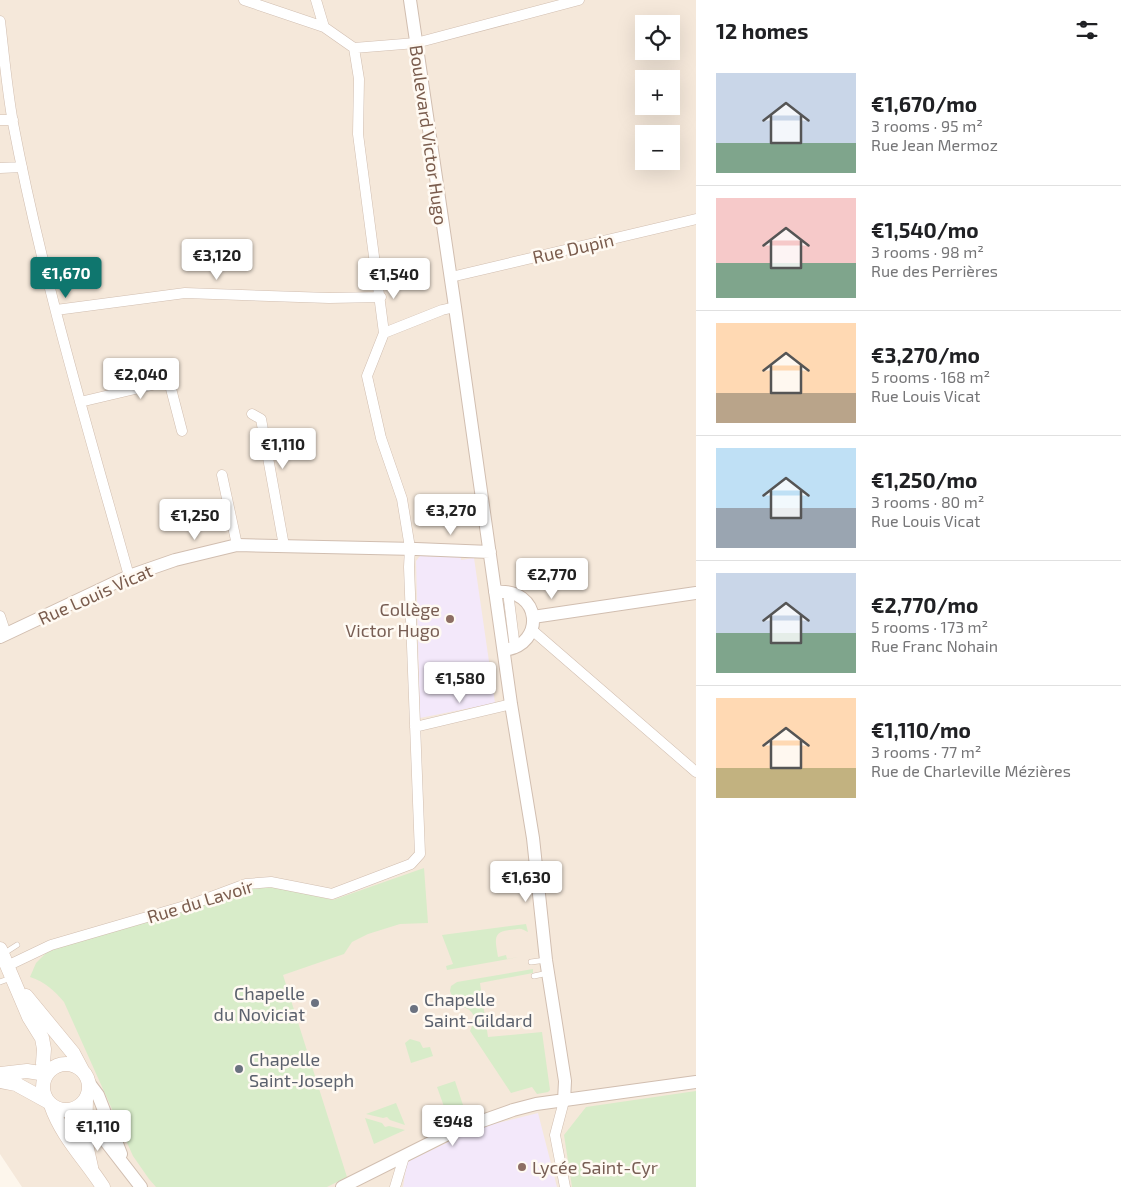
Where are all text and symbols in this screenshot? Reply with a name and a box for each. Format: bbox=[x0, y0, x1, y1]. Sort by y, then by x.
map controls bbox=[635, 15, 680, 170]
button: locate bbox=[635, 15, 680, 60]
icon: filters bbox=[1073, 16, 1101, 44]
text: 12 homes bbox=[716, 18, 808, 43]
street label: Boulevard Victor Hugo bbox=[405, 44, 453, 226]
button: + bbox=[635, 70, 680, 115]
text: €1,670/mo bbox=[871, 91, 977, 116]
icon: home bbox=[756, 93, 816, 153]
text: 3 rooms · 95 m² bbox=[871, 116, 983, 135]
button: − bbox=[635, 125, 680, 170]
text: Rue Jean Mermoz bbox=[871, 135, 998, 154]
text: €1,540/mo bbox=[871, 217, 979, 242]
icon: home bbox=[756, 218, 816, 278]
street label: Rue Dupin bbox=[530, 228, 616, 268]
pin: €3,120 bbox=[176, 238, 258, 281]
text: 3 rooms · 98 m² bbox=[871, 242, 984, 261]
text: €3,120 bbox=[193, 245, 241, 264]
pin: €1,670 bbox=[25, 256, 107, 299]
pin: €1,540 bbox=[353, 258, 435, 300]
text: Rue des Perrières bbox=[871, 261, 998, 280]
text: €1,670 bbox=[41, 263, 91, 282]
text: €1,540 bbox=[369, 264, 419, 283]
text: €3,270/mo bbox=[871, 342, 980, 367]
icon: home bbox=[756, 343, 816, 403]
pin: €2,040 bbox=[100, 358, 182, 400]
text: €2,040 bbox=[114, 364, 168, 383]
text: 5 rooms · 168 m² bbox=[871, 367, 990, 386]
text: Rue Louis Vicat bbox=[871, 386, 980, 405]
pin: €1,110 bbox=[242, 428, 324, 470]
text: €1,110 bbox=[261, 434, 305, 453]
text: €1,250/mo bbox=[871, 467, 978, 492]
icon: home bbox=[756, 468, 816, 528]
text: 3 rooms · 80 m² bbox=[871, 492, 984, 511]
pin: €3,270 bbox=[410, 494, 492, 536]
pin: €1,250 bbox=[154, 498, 236, 541]
text: €3,270 bbox=[425, 500, 477, 519]
text: €1,250 bbox=[170, 505, 220, 524]
text: Rue Louis Vicat bbox=[871, 511, 980, 530]
pin: €2,770 bbox=[511, 558, 593, 600]
street label: Rue Louis Vicat bbox=[34, 559, 156, 629]
text: €2,770 bbox=[527, 564, 577, 583]
text: €2,770/mo bbox=[871, 592, 978, 617]
icon: home bbox=[756, 593, 816, 653]
place label: Collège Victor Hugo bbox=[345, 598, 440, 641]
marker: Collège Victor Hugo bbox=[444, 613, 456, 625]
text: 5 rooms · 173 m² bbox=[871, 617, 988, 636]
text: Rue Franc Nohain bbox=[871, 636, 998, 655]
pin: €1,580 bbox=[419, 662, 501, 704]
text: €1,580 bbox=[435, 668, 485, 687]
text: €1,110/mo bbox=[871, 717, 971, 742]
icon: home bbox=[756, 718, 816, 778]
text: 3 rooms · 77 m² bbox=[871, 742, 982, 761]
text: Rue de Charleville Mézières bbox=[871, 761, 1071, 780]
pin: €1,630 bbox=[485, 860, 567, 903]
text: €1,630 bbox=[501, 867, 551, 886]
street label: Rue du Lavoir bbox=[144, 874, 256, 928]
place label: Chapelle du Noviciat bbox=[214, 982, 305, 1025]
place label: Chapelle Saint-Gildard bbox=[424, 988, 532, 1031]
marker: Chapelle du Noviciat bbox=[309, 997, 321, 1009]
marker: Chapelle Saint-Gildard bbox=[408, 1003, 420, 1015]
place label: Chapelle Saint-Joseph bbox=[249, 1048, 354, 1091]
marker: Chapelle Saint-Joseph bbox=[233, 1063, 245, 1075]
pin: €948 bbox=[423, 1104, 483, 1147]
pin: €1,110 bbox=[57, 1110, 139, 1152]
text: €948 bbox=[433, 1111, 473, 1130]
text: €1,110 bbox=[76, 1116, 120, 1135]
place label: Lycée Saint-Cyr bbox=[532, 1156, 658, 1178]
marker: Lycée Saint-Cyr bbox=[516, 1161, 528, 1173]

